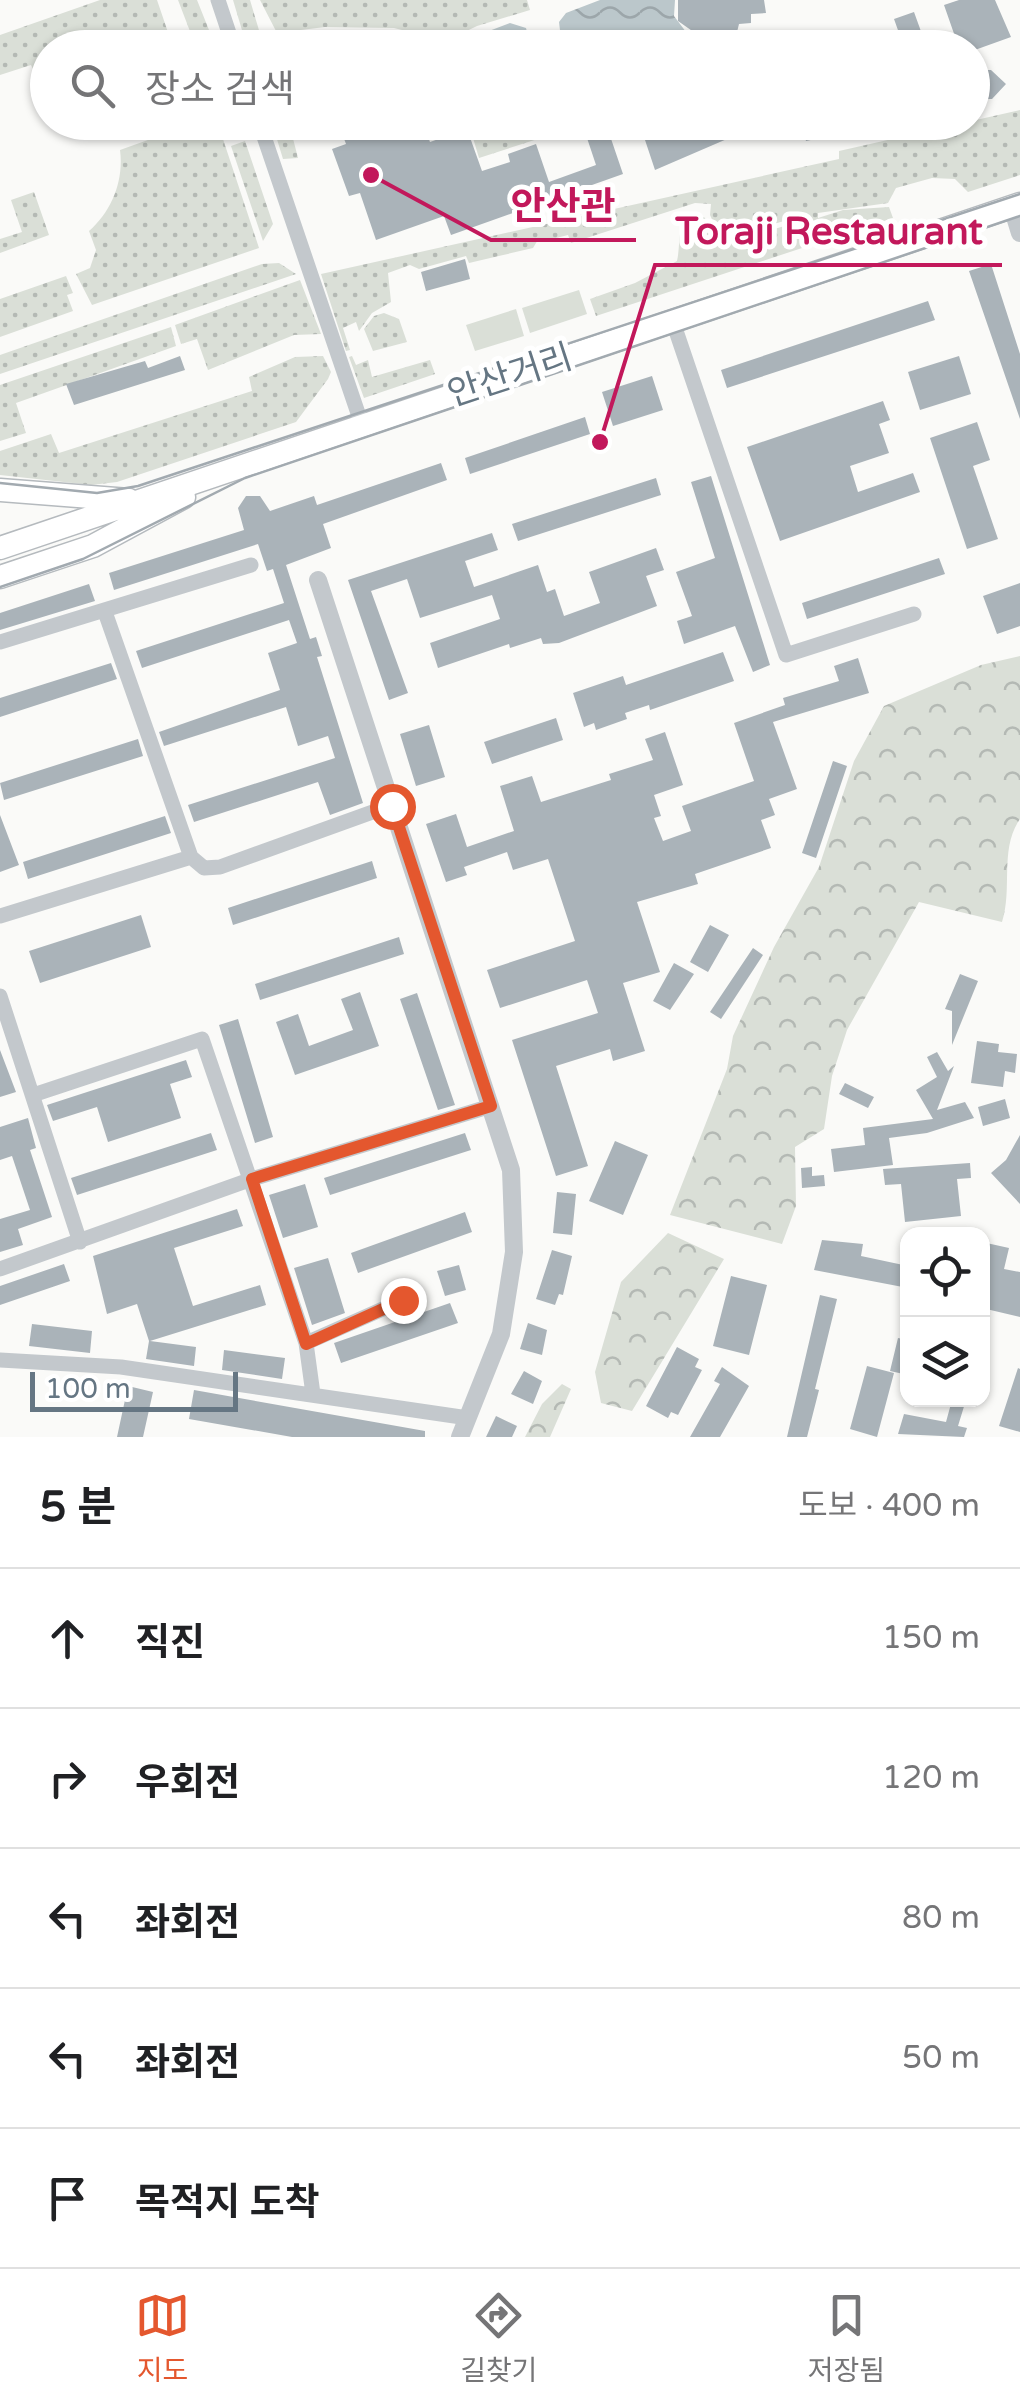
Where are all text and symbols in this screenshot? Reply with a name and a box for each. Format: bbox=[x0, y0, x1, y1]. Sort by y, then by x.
search box bbox=[30, 30, 990, 140]
icon: search bbox=[65, 58, 120, 113]
text: 장소 검색 bbox=[145, 67, 295, 113]
callout: 안산관 bbox=[491, 172, 636, 240]
text: 안산관 bbox=[511, 184, 615, 230]
callout: Toraji Restaurant bbox=[655, 197, 1002, 265]
text: Toraji Restaurant bbox=[674, 209, 983, 255]
street label: 안산거리 bbox=[442, 336, 578, 416]
route start bbox=[370, 784, 416, 830]
map controls bbox=[900, 1227, 990, 1407]
button: locate bbox=[900, 1227, 990, 1317]
route end bbox=[381, 1278, 427, 1324]
button: layers bbox=[900, 1317, 990, 1407]
scale bar bbox=[30, 1367, 238, 1412]
text: 100 m bbox=[45, 1372, 131, 1406]
text: 5 분 bbox=[40, 1482, 116, 1533]
text: 도보 · 400 m bbox=[798, 1487, 980, 1525]
icon: ahead bbox=[40, 1611, 95, 1666]
text: 150 m bbox=[882, 1619, 980, 1657]
text: 직진 bbox=[135, 1620, 205, 1666]
icon: right bbox=[40, 1751, 95, 1806]
text: 120 m bbox=[882, 1759, 980, 1797]
text: 우회전 bbox=[135, 1760, 240, 1806]
icon: left bbox=[40, 1891, 95, 1946]
text: 80 m bbox=[902, 1899, 980, 1937]
text: 좌회전 bbox=[135, 1900, 240, 1946]
icon: left bbox=[40, 2031, 95, 2086]
text: 50 m bbox=[902, 2039, 980, 2077]
text: 좌회전 bbox=[135, 2040, 240, 2086]
icon: arrive bbox=[40, 2171, 95, 2226]
text: 목적지 도착 bbox=[135, 2180, 320, 2226]
tab: 지도 bbox=[135, 2288, 190, 2388]
tab: 길찾기 bbox=[460, 2288, 537, 2388]
tab: 저장됨 bbox=[808, 2288, 885, 2388]

